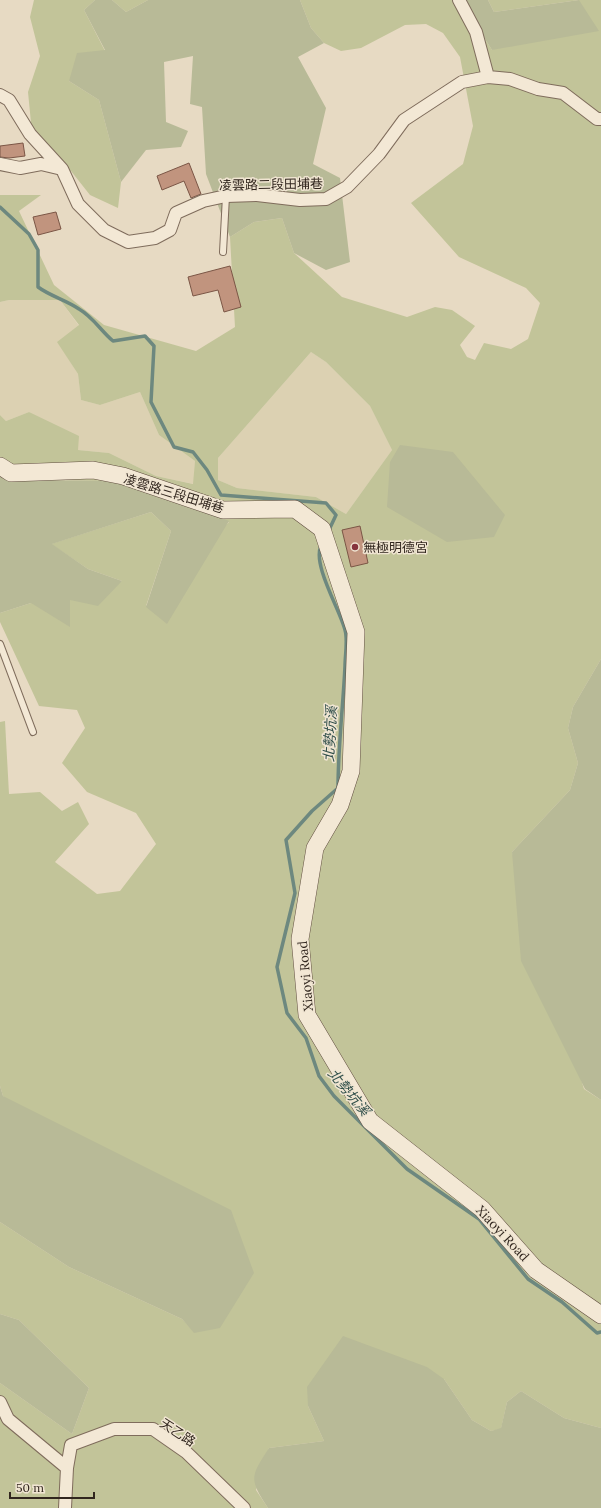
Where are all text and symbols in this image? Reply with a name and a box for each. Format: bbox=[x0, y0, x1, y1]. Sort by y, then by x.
street label: 凌雲路二段田埔巷 bbox=[219, 175, 323, 194]
street label: 凌雲路三段田埔巷 bbox=[122, 470, 226, 517]
place label: 無極明德宮 bbox=[363, 539, 428, 556]
marker: 無極明德宮 bbox=[350, 542, 360, 552]
water label: 北勢坑溪 bbox=[320, 704, 341, 762]
street label: Xiaoyi Road bbox=[294, 940, 317, 1012]
water label: 北勢坑溪 bbox=[324, 1065, 375, 1121]
street label: Xiaoyi Road bbox=[472, 1202, 533, 1265]
street label: 天乙路 bbox=[157, 1415, 199, 1450]
scale bar bbox=[10, 1474, 94, 1500]
text: 50 m bbox=[16, 1480, 44, 1495]

